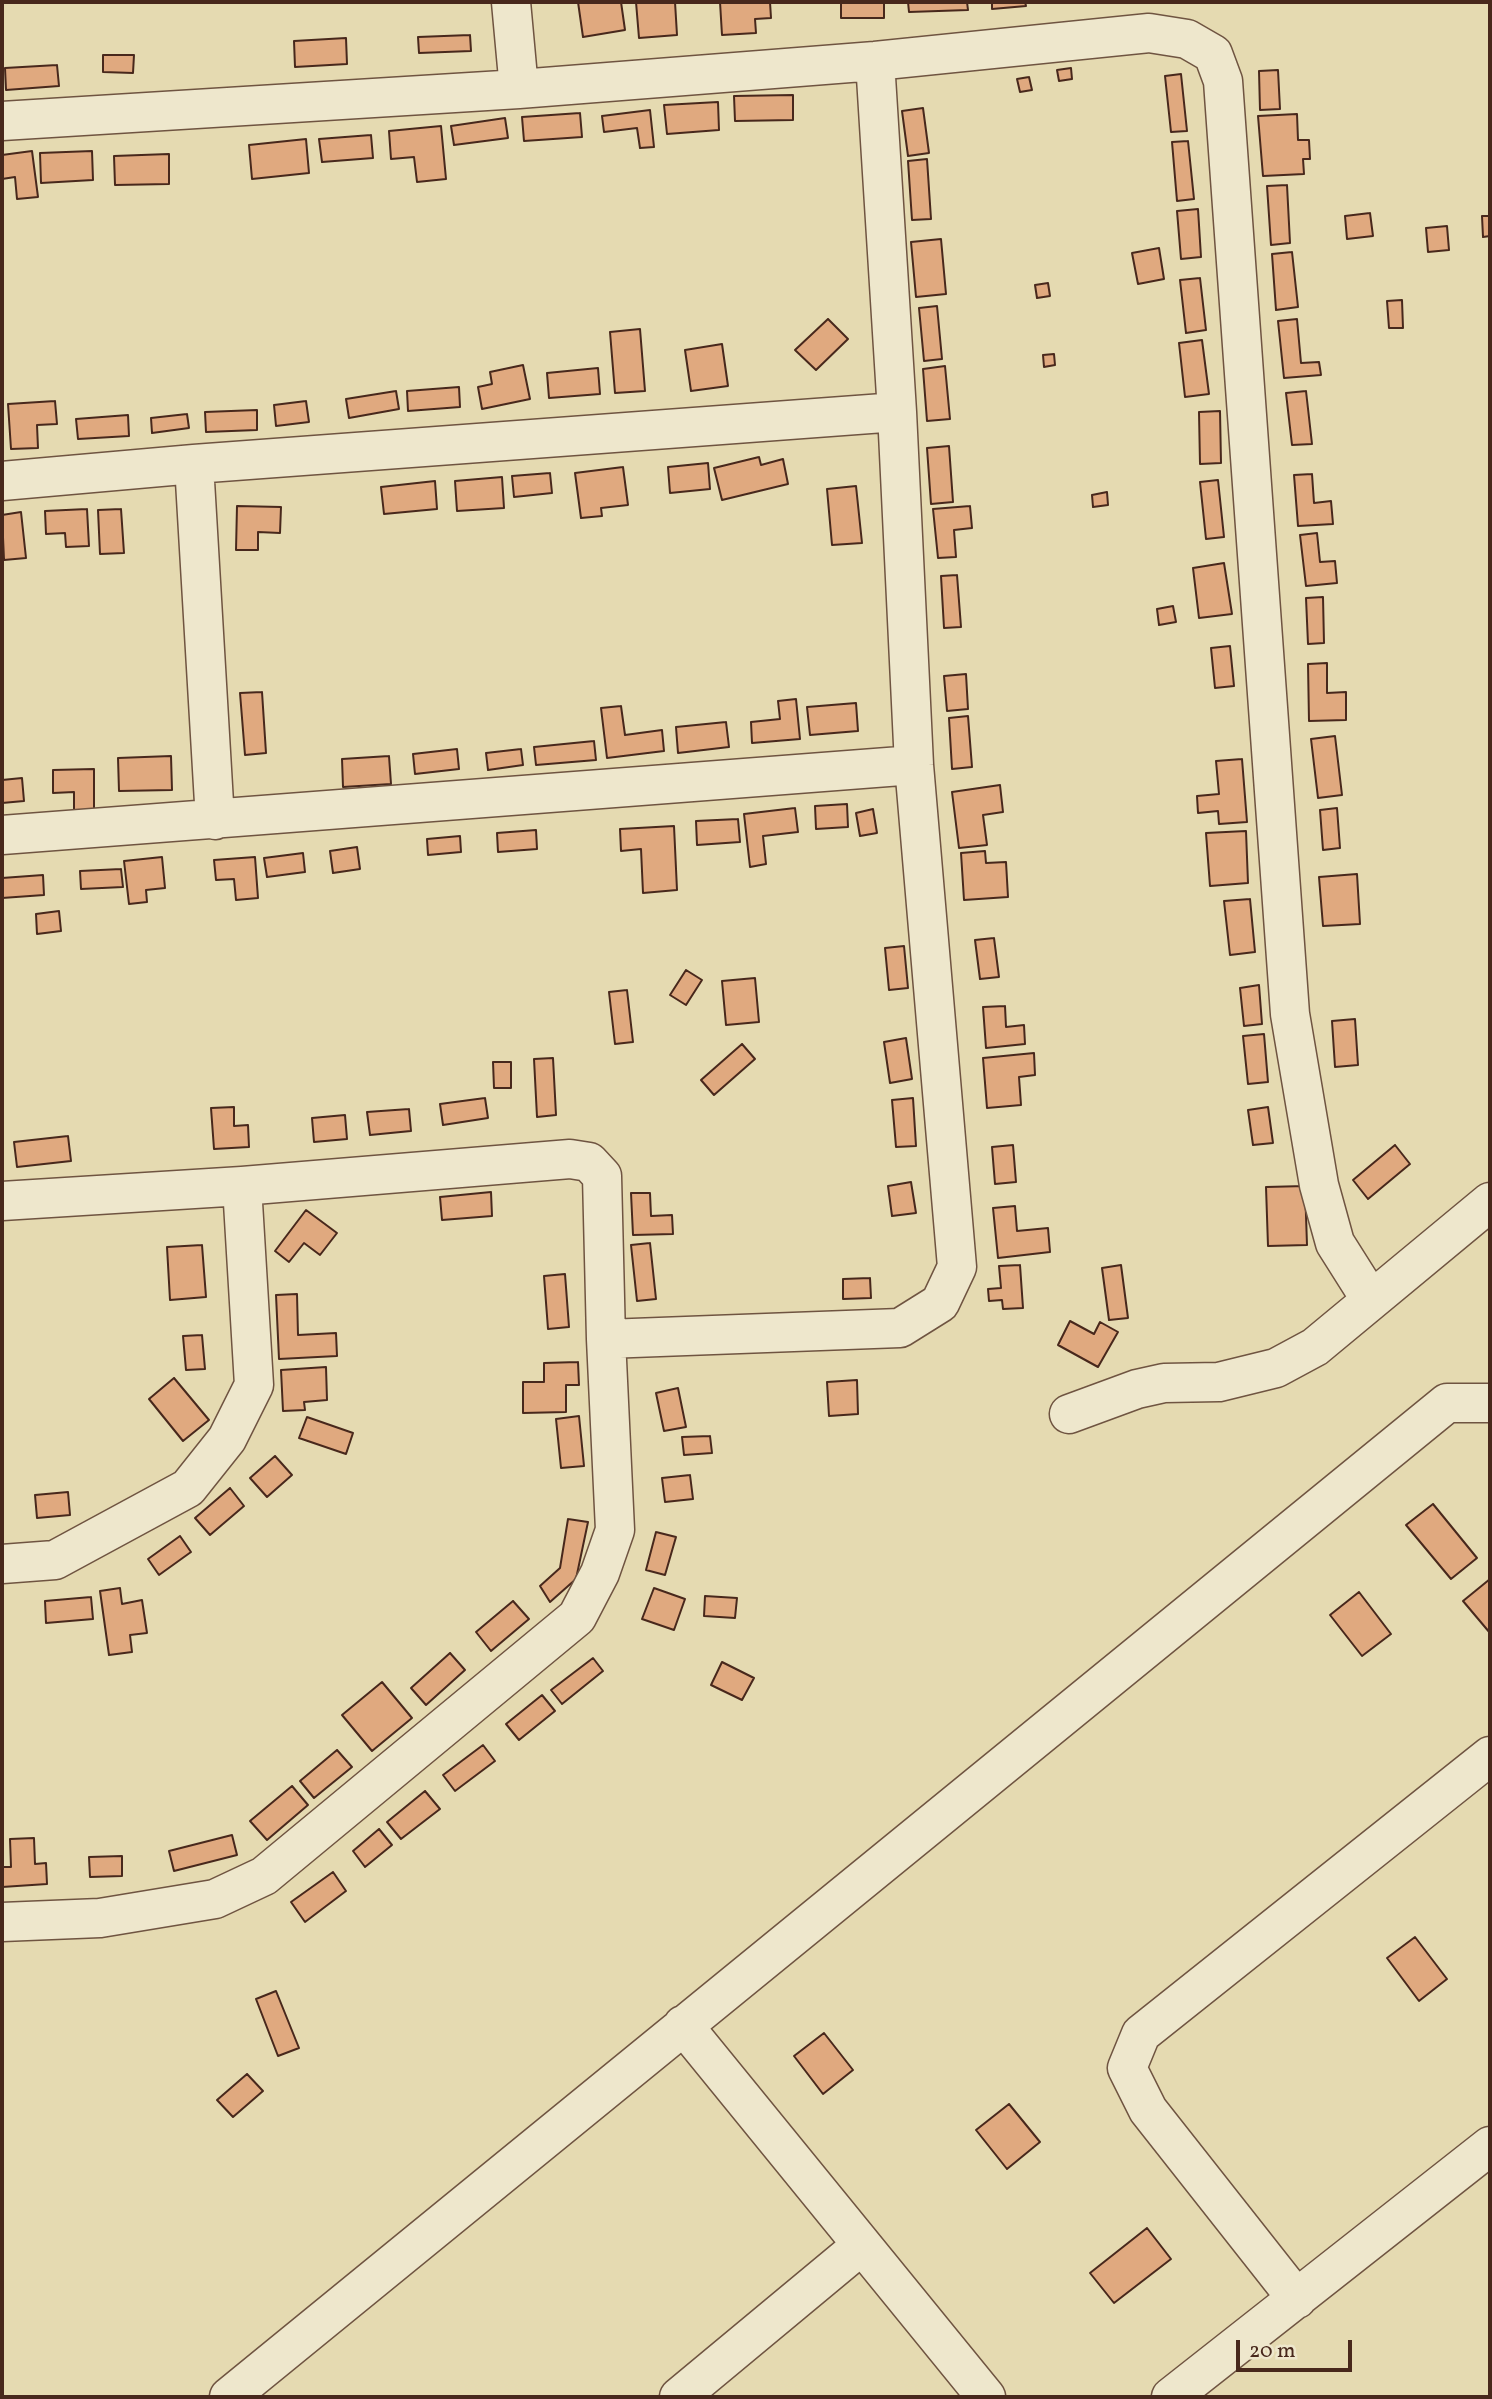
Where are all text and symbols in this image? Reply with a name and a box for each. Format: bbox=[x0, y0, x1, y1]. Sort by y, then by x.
scale bar bbox=[1240, 2326, 1356, 2370]
text: 20 m bbox=[1249, 2337, 1295, 2366]

